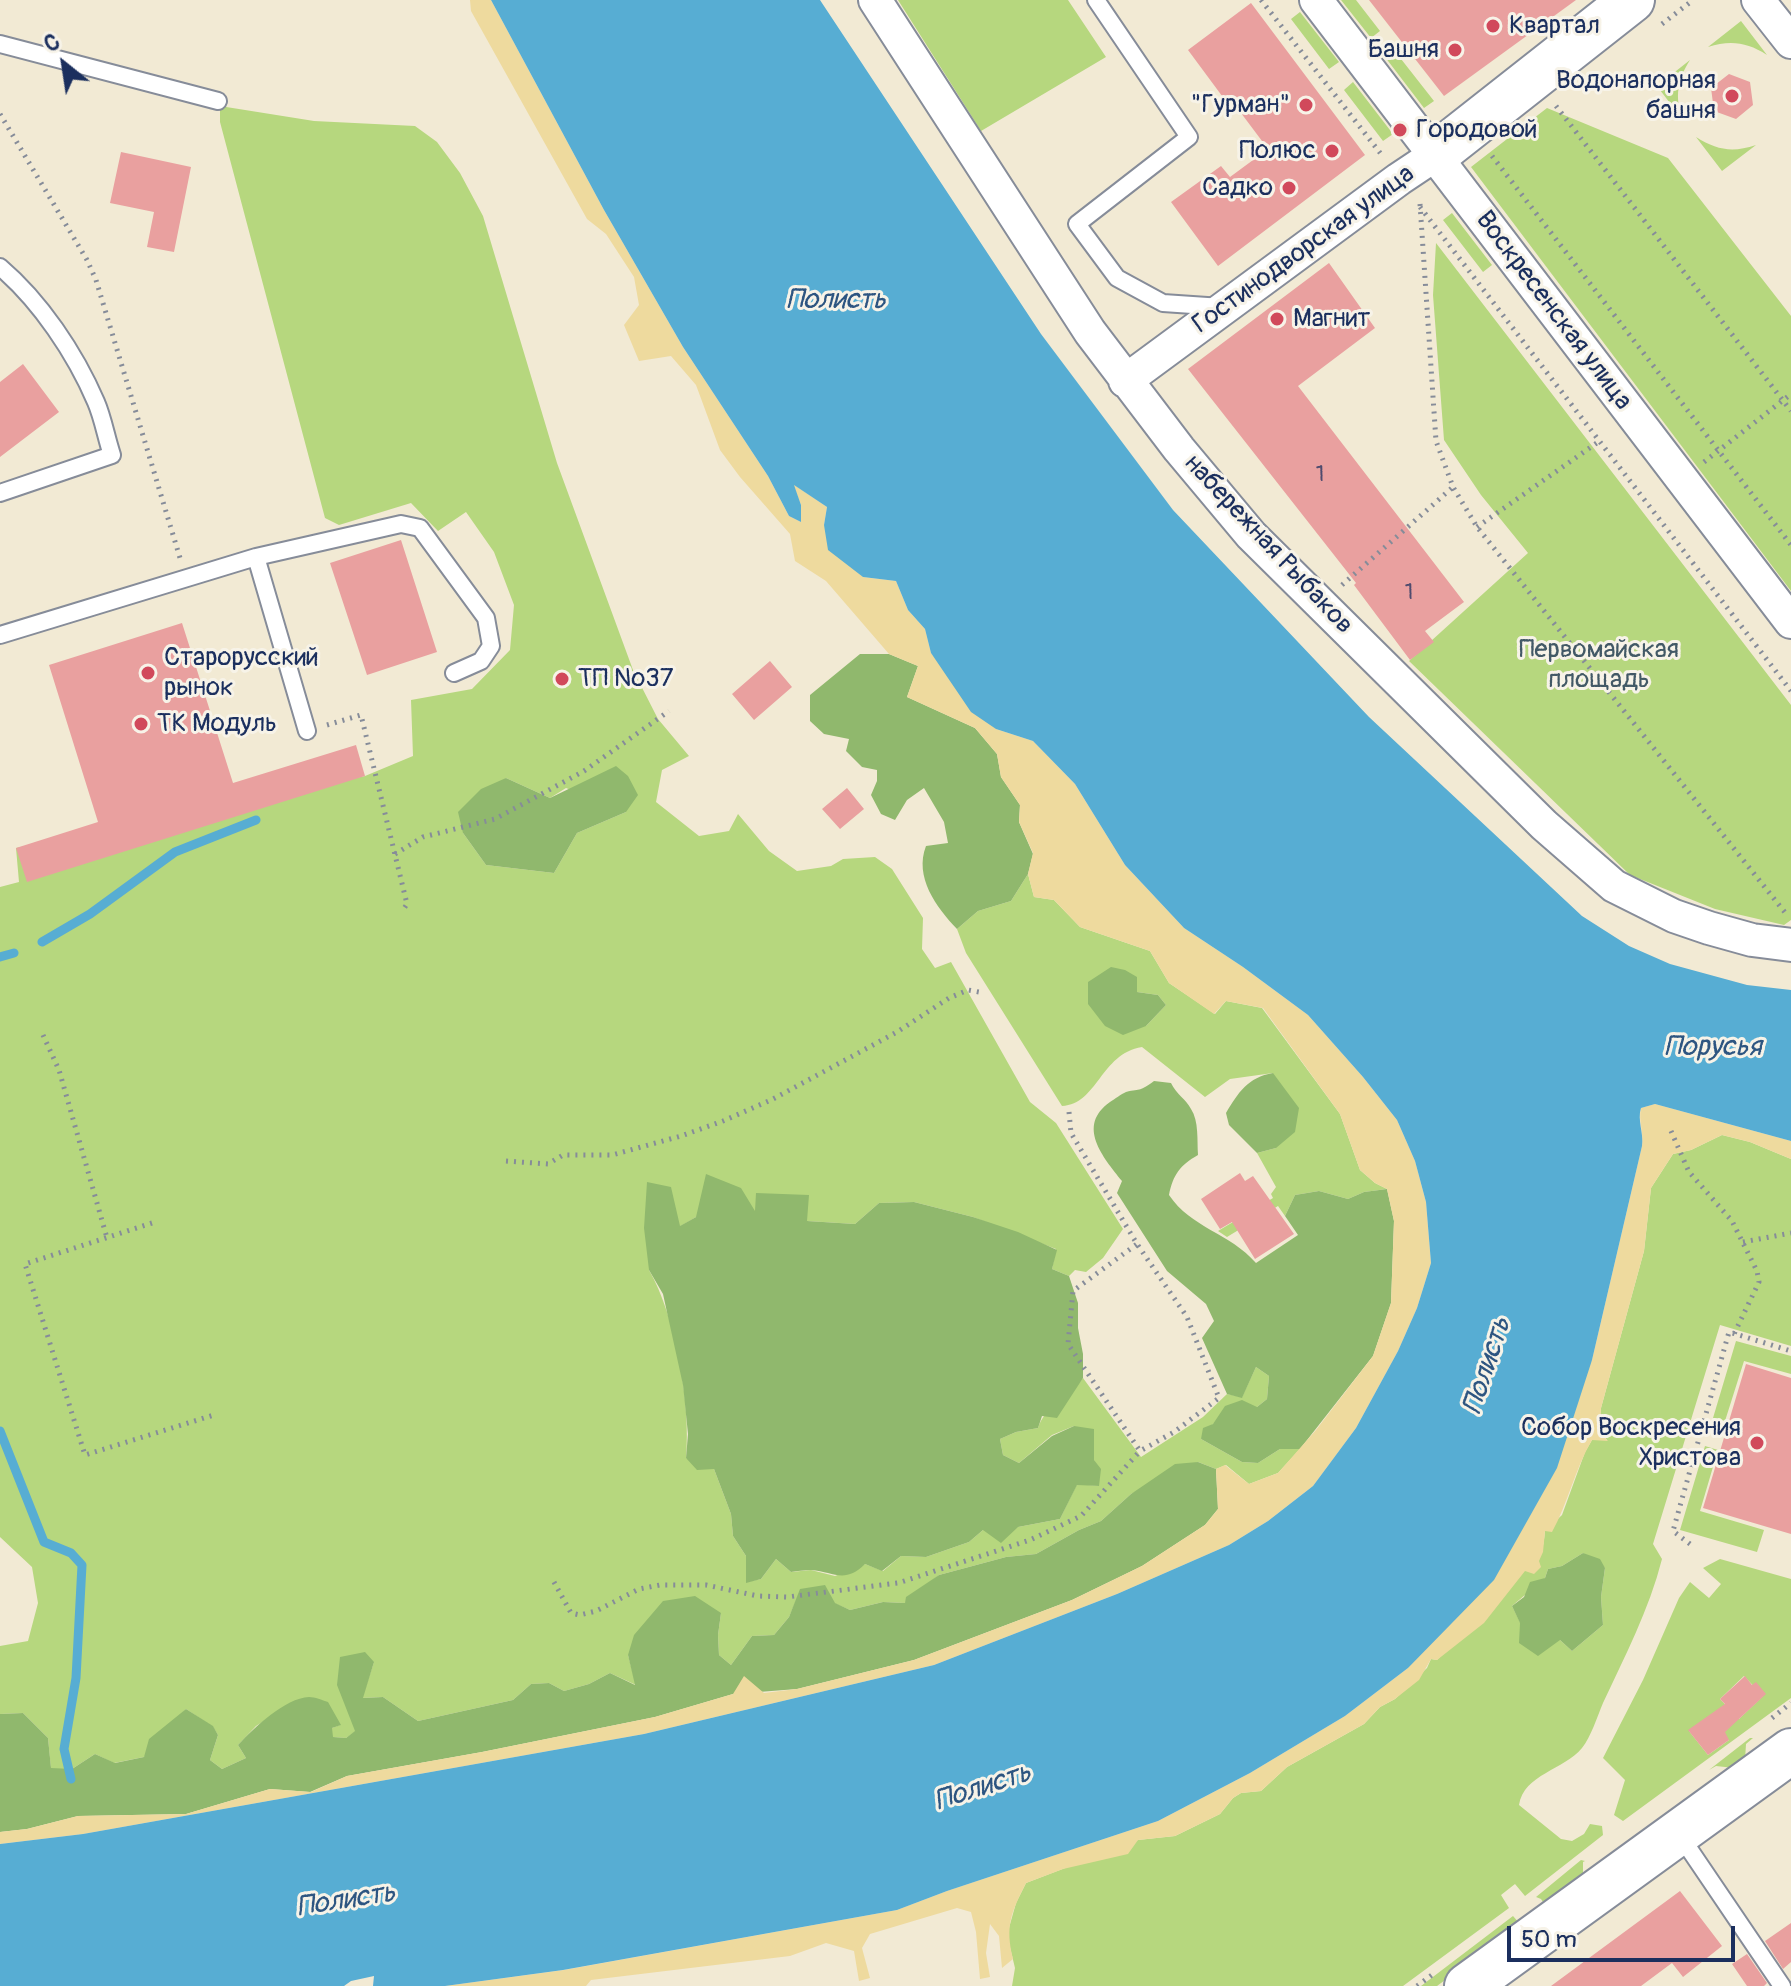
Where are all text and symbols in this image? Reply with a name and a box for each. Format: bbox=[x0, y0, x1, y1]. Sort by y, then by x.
place label: Квартал bbox=[1509, 10, 1600, 42]
marker: Квартал bbox=[1484, 17, 1502, 35]
north arrow bbox=[24, 24, 104, 104]
text: С bbox=[39, 28, 65, 59]
place label: Башня bbox=[1368, 34, 1439, 66]
marker: Башня bbox=[1446, 41, 1464, 59]
place label: Водонапорная башня bbox=[1556, 65, 1716, 126]
marker: Водонапорная башня bbox=[1723, 87, 1741, 105]
place label: "Гурман" bbox=[1191, 89, 1290, 121]
marker: "Гурман" bbox=[1297, 96, 1315, 114]
place label: Городовой bbox=[1416, 114, 1537, 146]
marker: Городовой bbox=[1391, 121, 1409, 139]
place label: Полюс bbox=[1239, 135, 1316, 167]
marker: Полюс bbox=[1323, 142, 1341, 160]
street label: Гостинодворская улица bbox=[1187, 159, 1421, 341]
place label: Садко bbox=[1202, 172, 1273, 204]
marker: Садко bbox=[1280, 179, 1298, 197]
street label: Воскресенская улица bbox=[1468, 205, 1638, 417]
water label: Полисть bbox=[786, 284, 886, 318]
place label: Магнит bbox=[1293, 303, 1370, 335]
marker: Магнит bbox=[1268, 310, 1286, 328]
street label: набережная Рыбаков bbox=[1177, 449, 1359, 641]
house number: 1 bbox=[1316, 462, 1324, 488]
house number: 1 bbox=[1405, 580, 1413, 606]
park label: Первомайская площадь bbox=[1519, 634, 1679, 696]
place label: Старорусский рынок bbox=[164, 642, 319, 704]
place label: ТП №37 bbox=[578, 663, 673, 695]
marker: Старорусский рынок bbox=[139, 664, 157, 682]
marker: ТП №37 bbox=[553, 670, 571, 688]
place label: ТК Модуль bbox=[157, 708, 277, 740]
marker: ТК Модуль bbox=[132, 715, 150, 733]
water label: Порусья bbox=[1664, 1031, 1762, 1065]
water label: Полисть bbox=[1457, 1313, 1519, 1419]
place label: Собор Воскресения Христова bbox=[1521, 1412, 1741, 1474]
marker: Собор Воскресения Христова bbox=[1748, 1434, 1766, 1452]
water label: Полисть bbox=[930, 1757, 1036, 1819]
water label: Полисть bbox=[294, 1877, 398, 1925]
scale bar bbox=[1511, 1910, 1739, 1960]
text: 50 m bbox=[1521, 1925, 1577, 1954]

